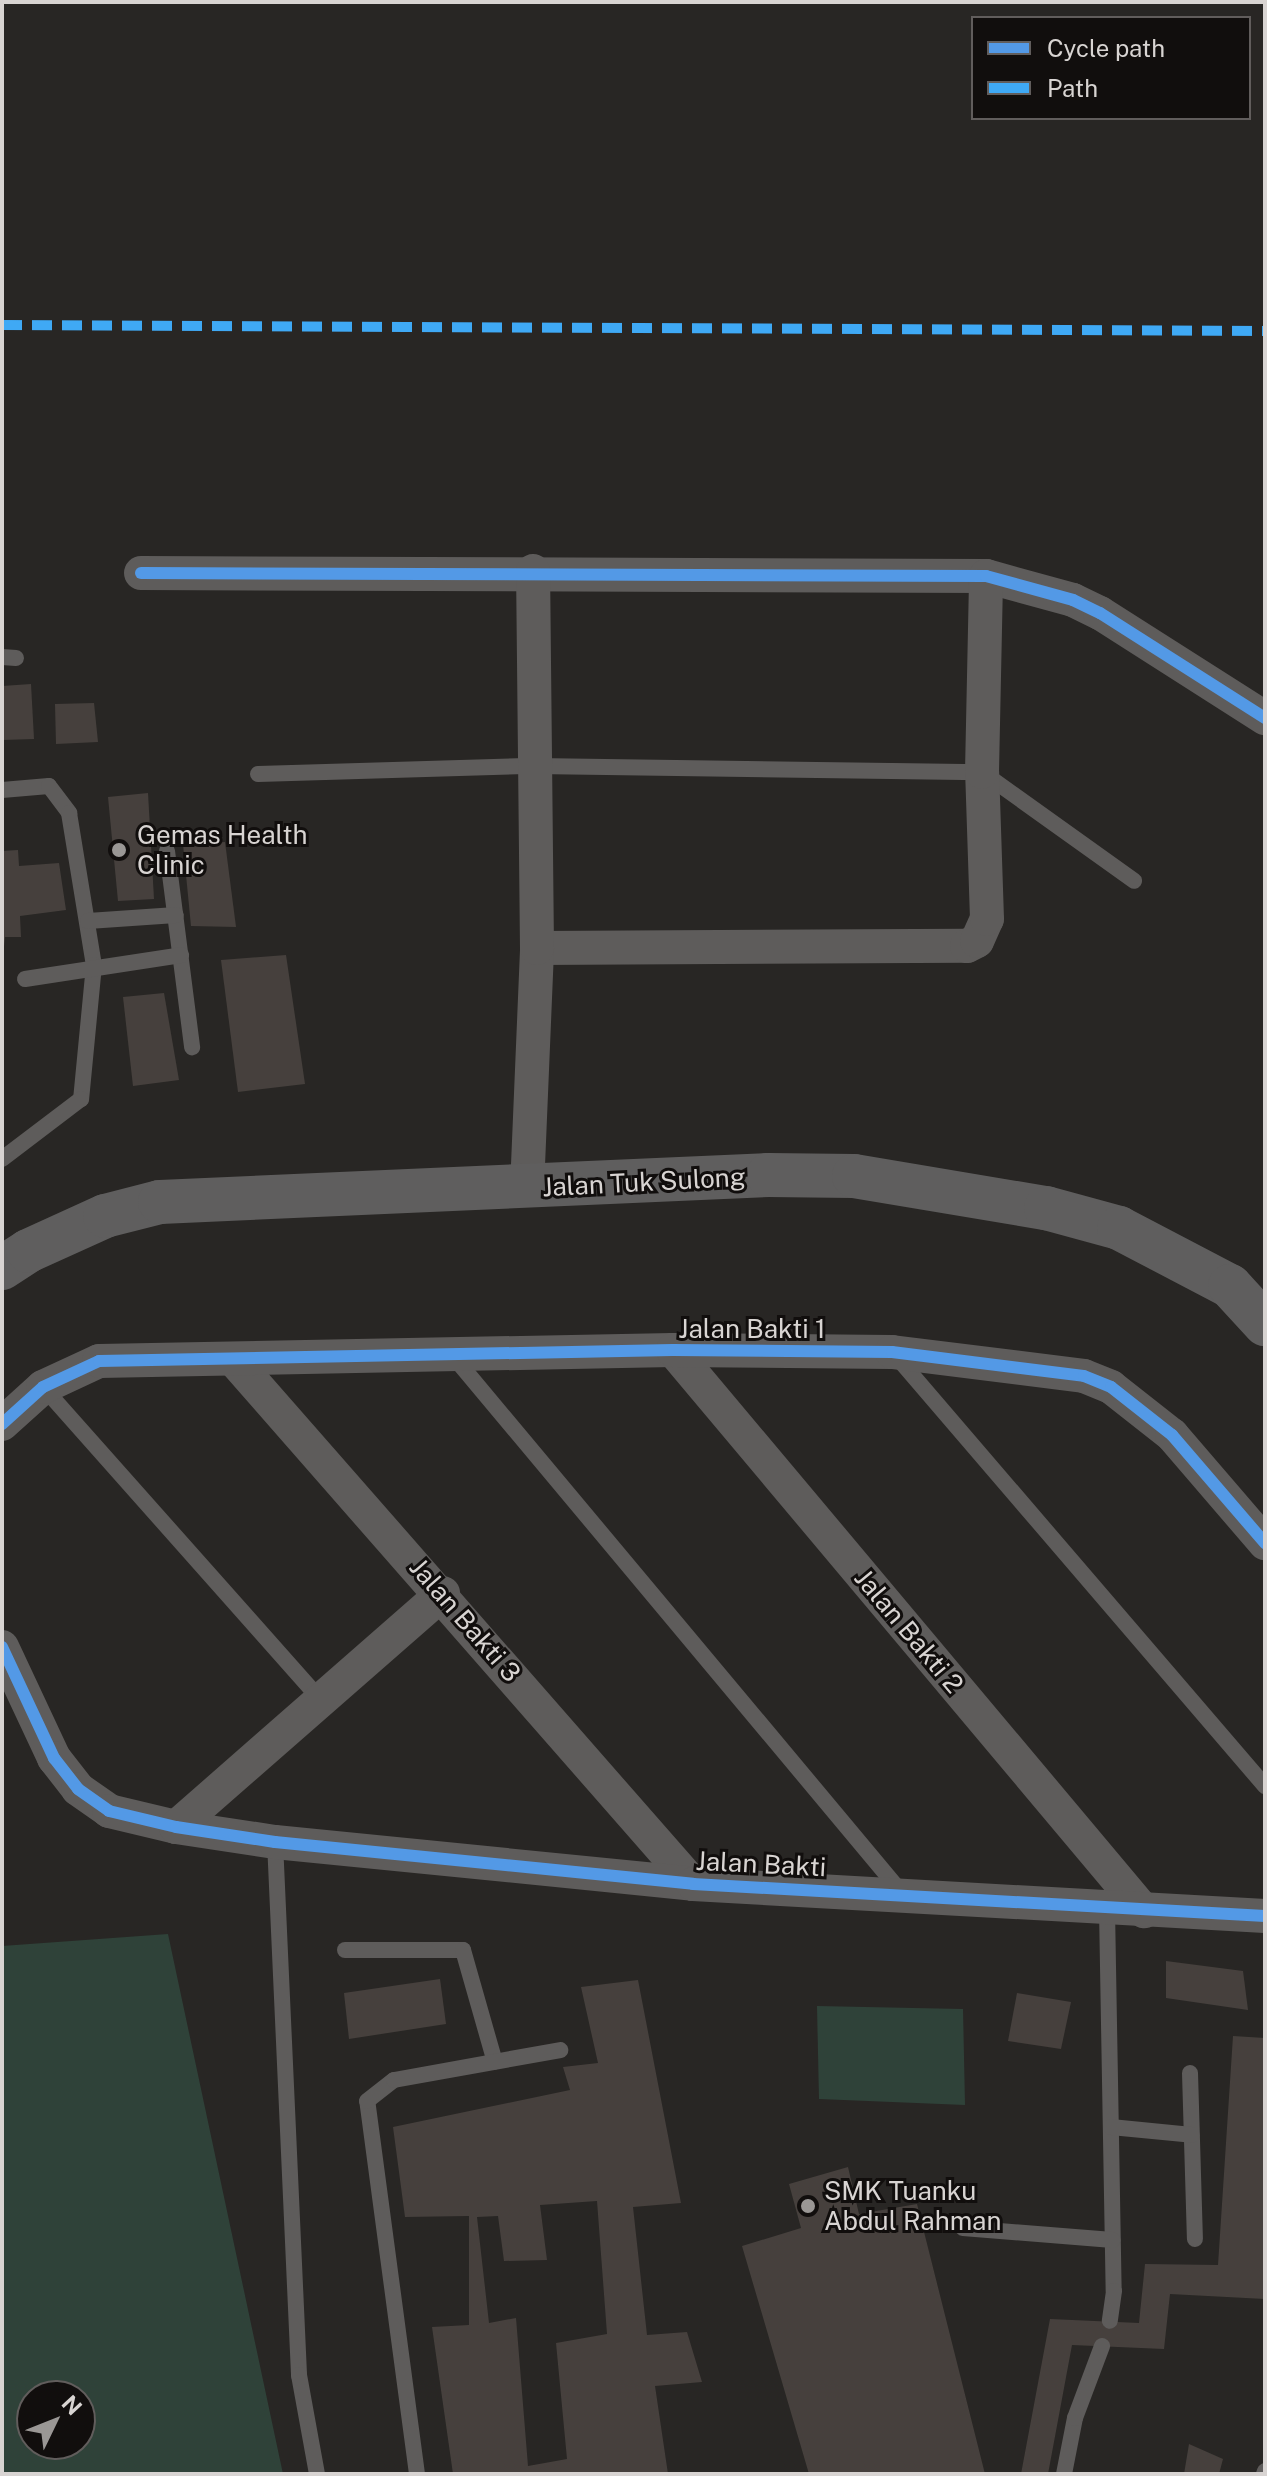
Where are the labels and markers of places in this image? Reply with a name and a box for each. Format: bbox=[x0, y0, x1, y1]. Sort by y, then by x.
place label: Gemas Health Clinic bbox=[137, 819, 308, 880]
marker: Gemas Health Clinic bbox=[108, 839, 130, 861]
place label: SMK Tuanku Abdul Rahman bbox=[824, 2175, 1001, 2236]
marker: SMK Tuanku Abdul Rahman bbox=[799, 2197, 817, 2215]

